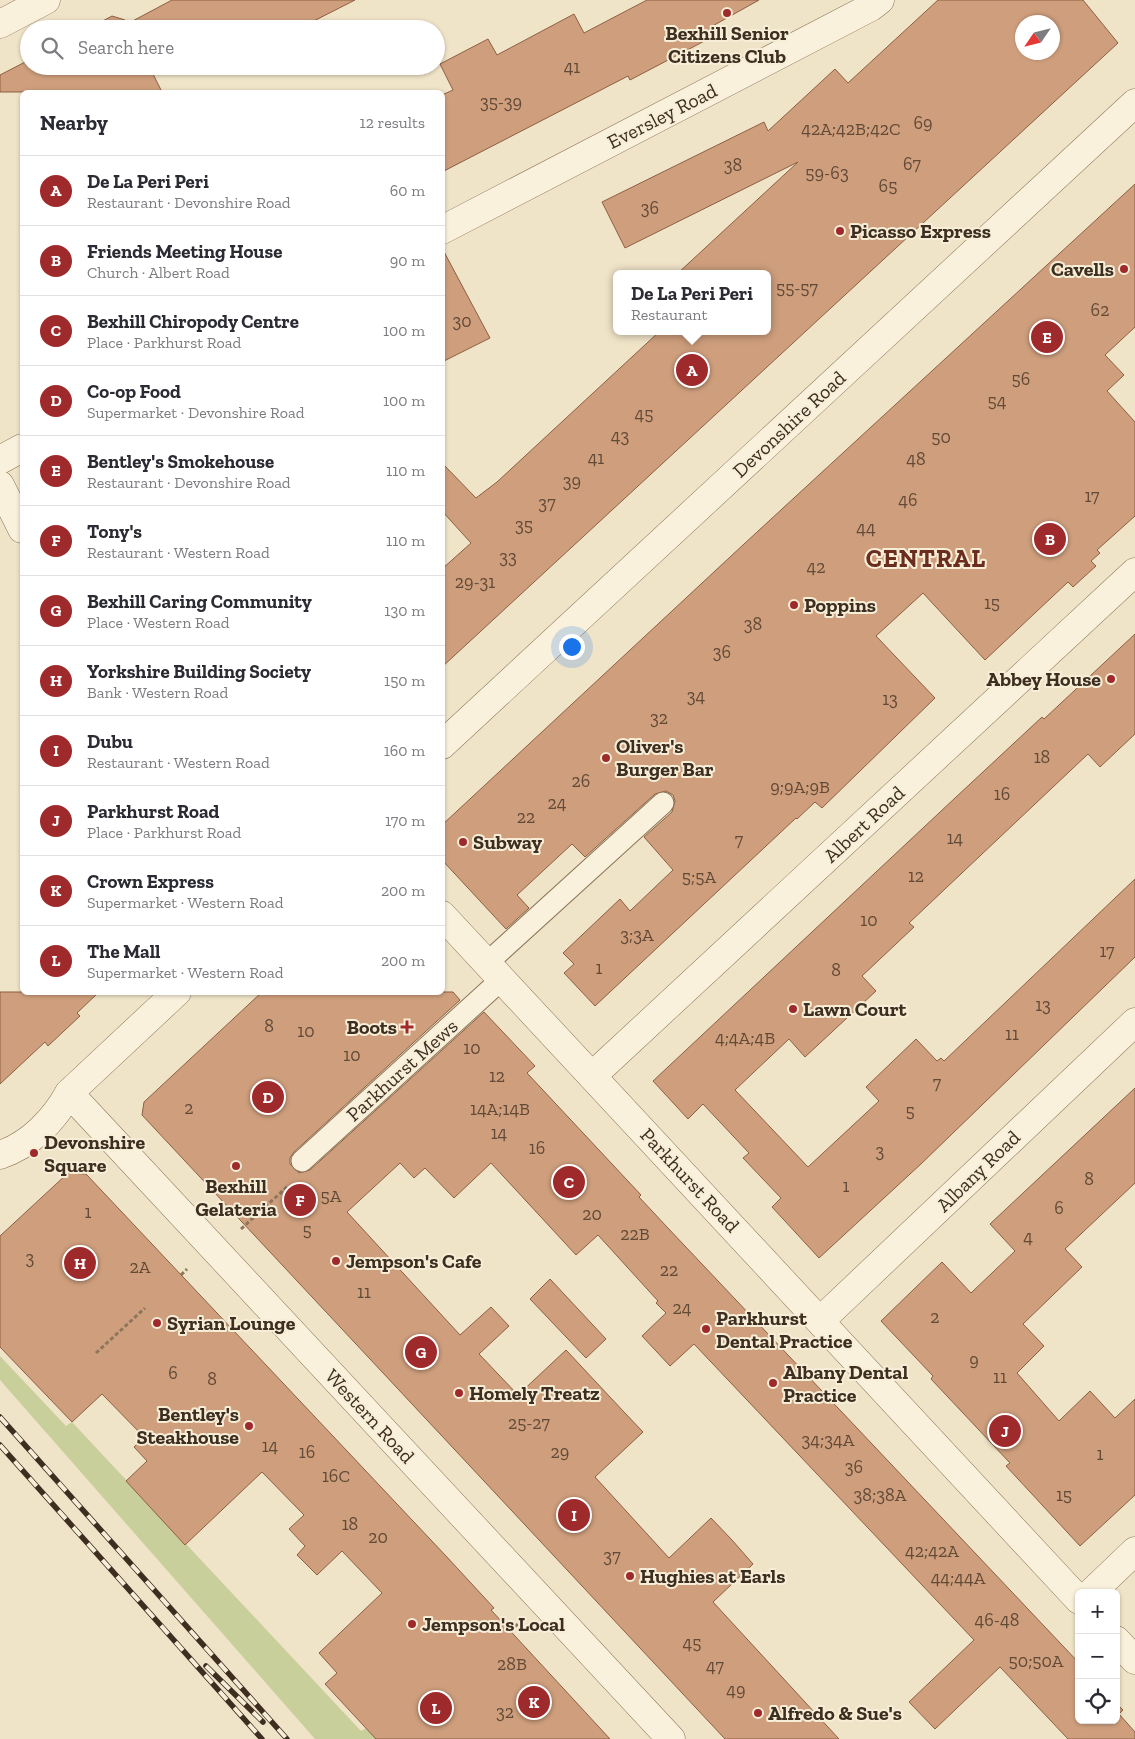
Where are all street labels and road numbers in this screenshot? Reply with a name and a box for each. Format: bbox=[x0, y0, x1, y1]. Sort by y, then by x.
street label: Eversley Road bbox=[603, 78, 721, 154]
street label: Devonshire Road bbox=[728, 366, 850, 482]
street label: Albert Road bbox=[819, 781, 909, 867]
street label: Parkhurst Mews bbox=[341, 1014, 463, 1126]
street label: Parkhurst Road bbox=[635, 1123, 745, 1237]
street label: Albany Road bbox=[931, 1125, 1025, 1217]
street label: Western Road bbox=[320, 1364, 420, 1468]

